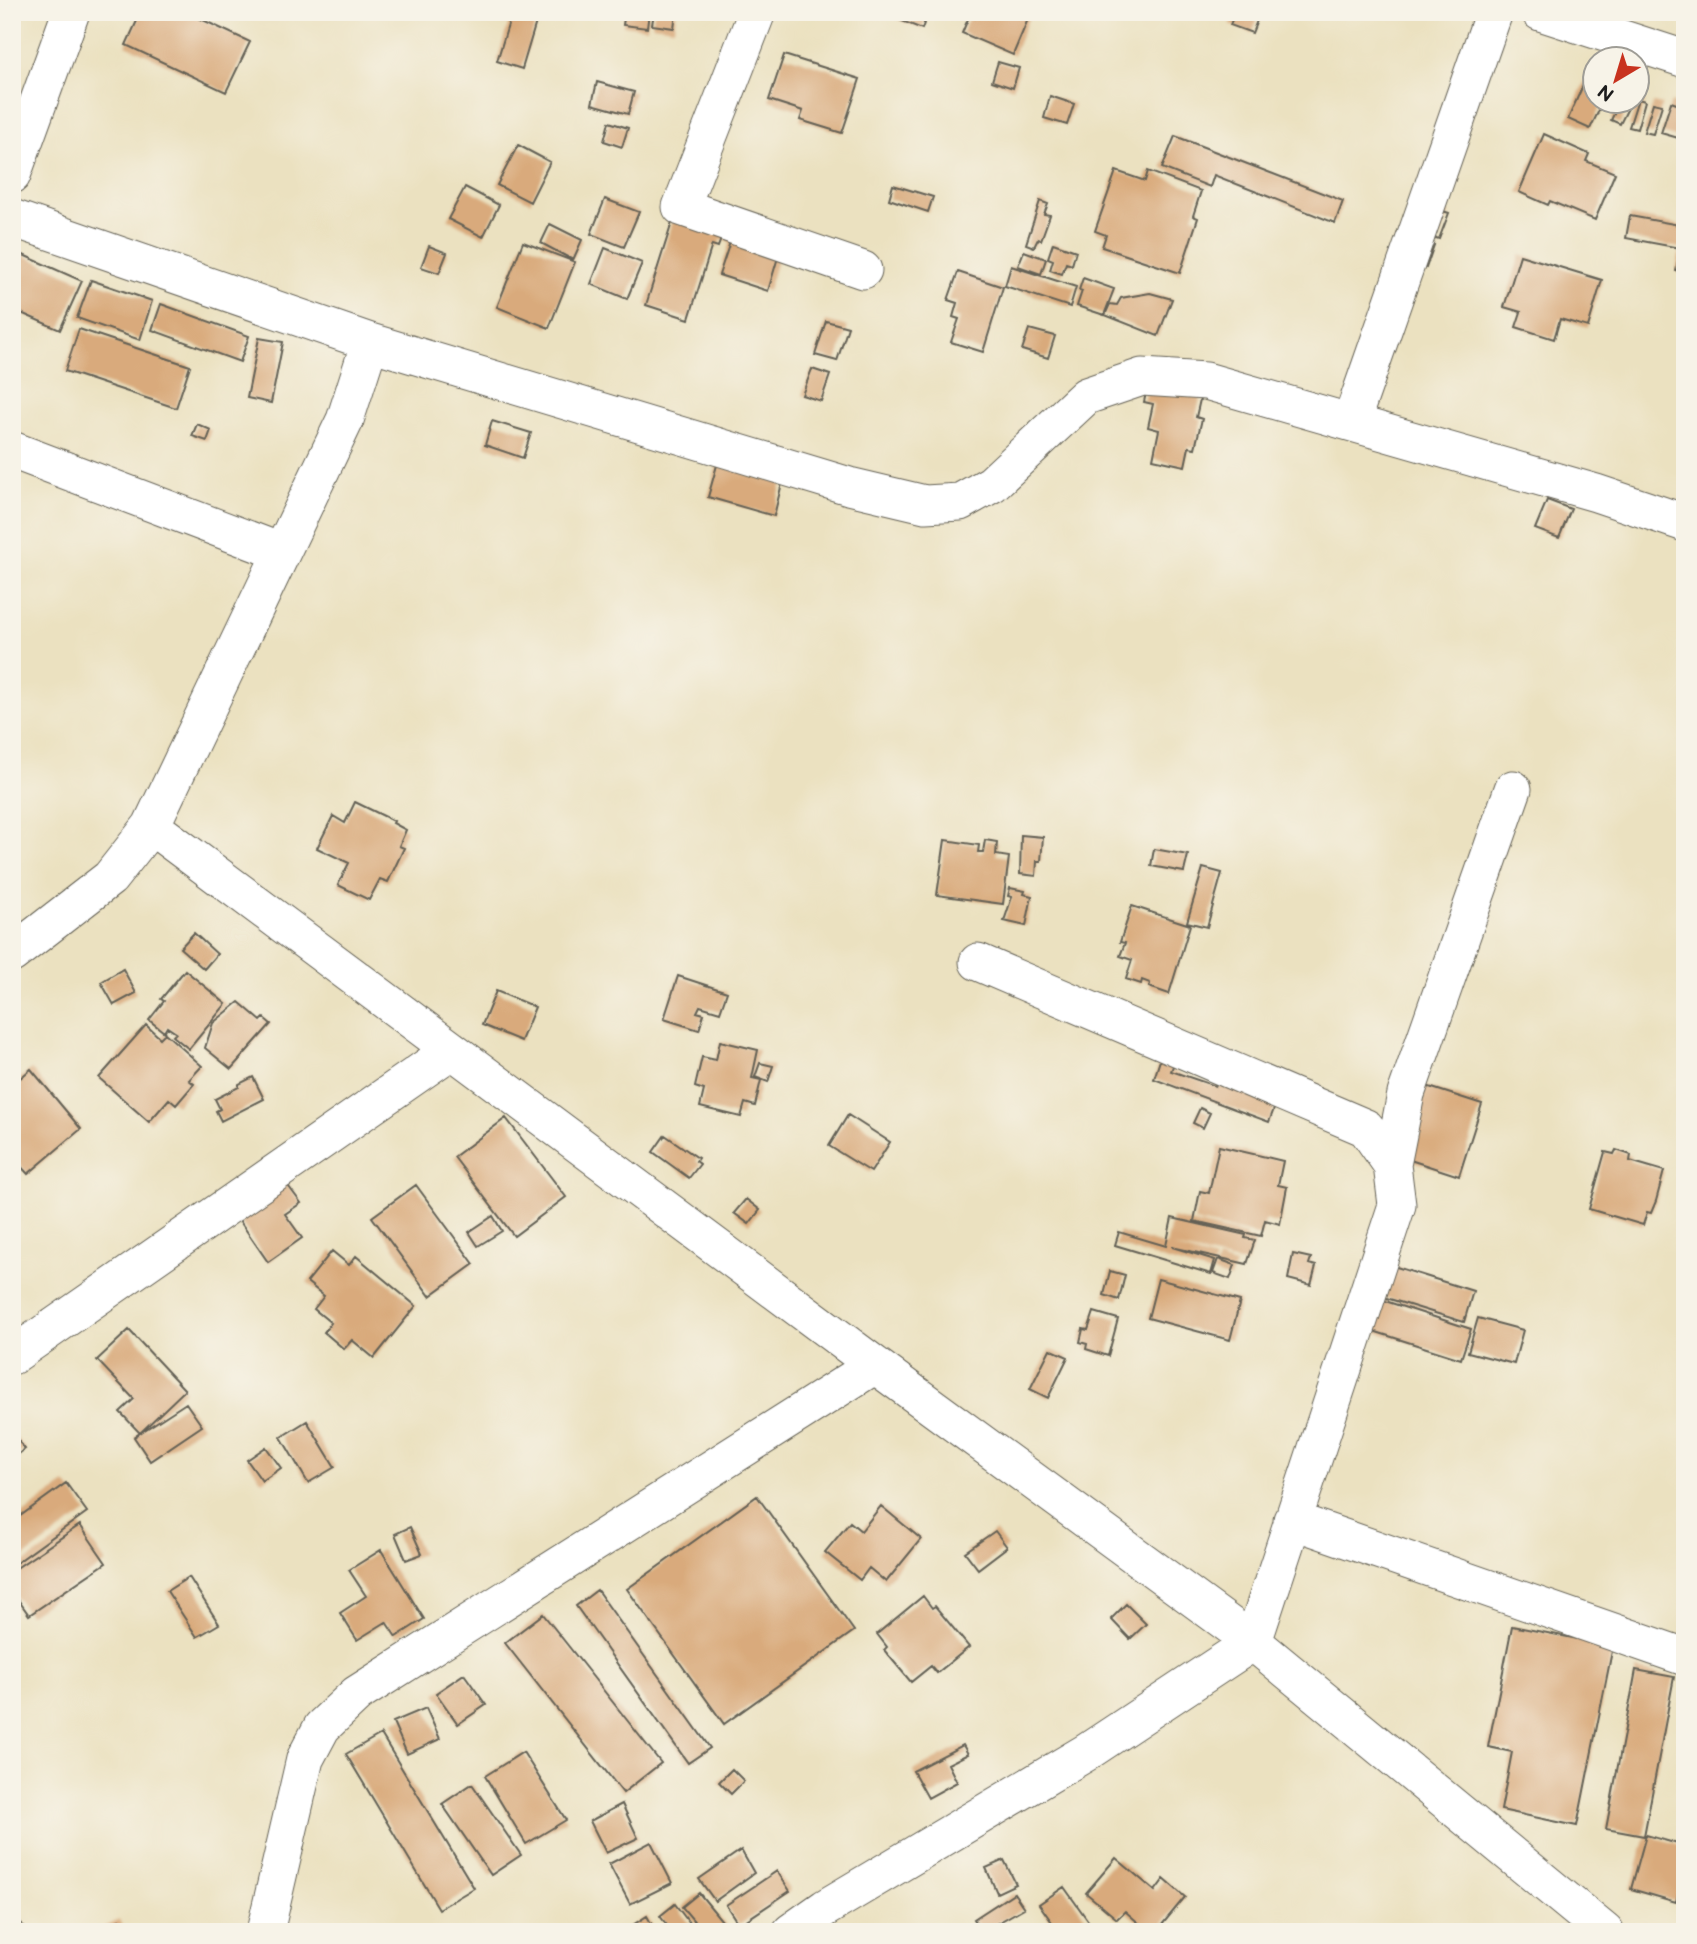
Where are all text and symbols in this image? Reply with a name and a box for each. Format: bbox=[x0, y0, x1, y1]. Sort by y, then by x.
north arrow bbox=[1582, 46, 1652, 116]
text: N bbox=[1594, 79, 1619, 106]

